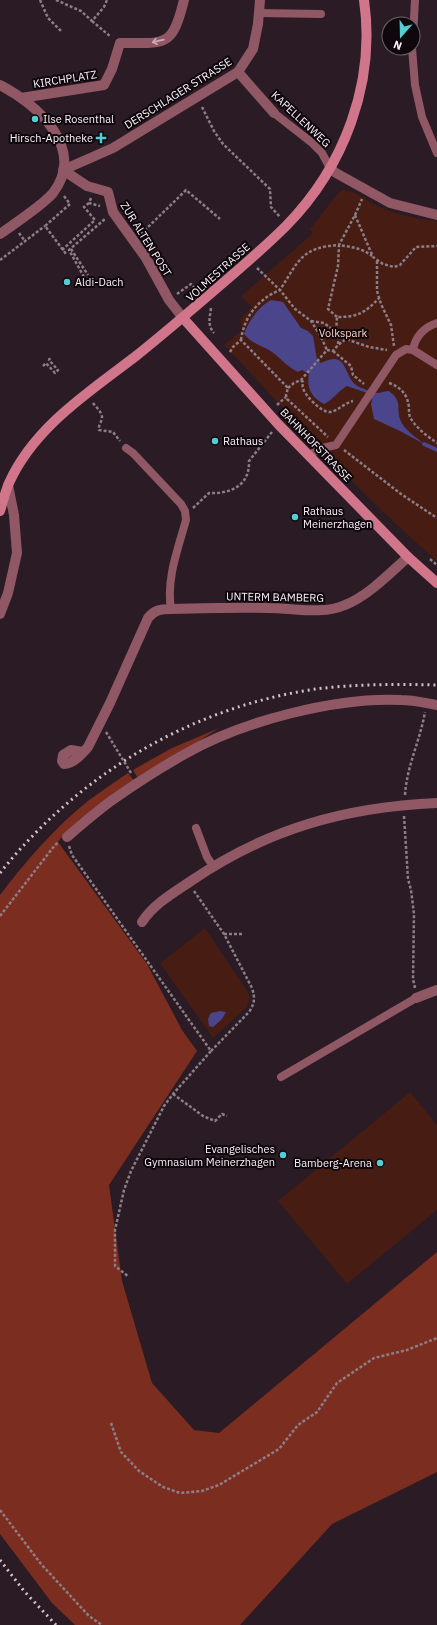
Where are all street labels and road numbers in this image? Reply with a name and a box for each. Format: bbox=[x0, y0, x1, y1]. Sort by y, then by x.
street label: DERSCHLAGER STRASSE bbox=[122, 54, 234, 132]
street label: KIRCHPLATZ bbox=[32, 67, 98, 91]
street label: KAPELLENWEG bbox=[268, 88, 334, 150]
street label: ZUR ALTEN POST bbox=[117, 199, 175, 279]
street label: VOLMESTRASSE bbox=[183, 240, 253, 304]
street label: BAHNHOFSTRASSE bbox=[277, 405, 355, 485]
street label: UNTERM BAMBERG bbox=[226, 589, 324, 605]

